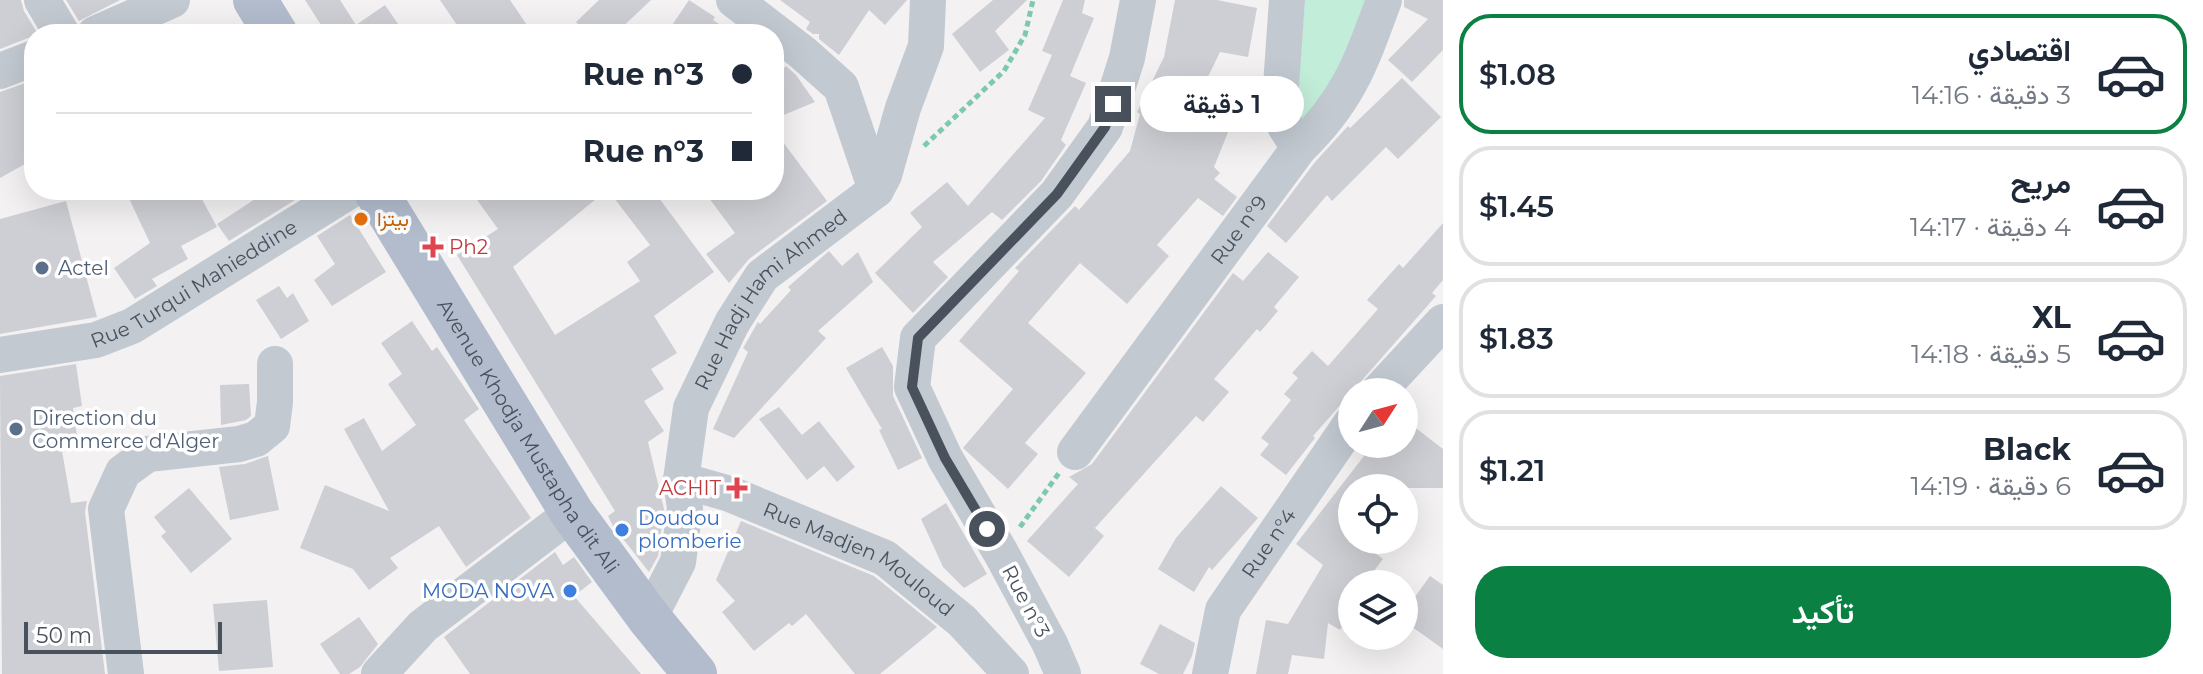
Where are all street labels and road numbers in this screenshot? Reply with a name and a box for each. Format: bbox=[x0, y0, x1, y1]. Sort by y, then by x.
street label: Rue n°9 bbox=[1205, 191, 1272, 269]
street label: Rue Hadj Hami Ahmed bbox=[689, 204, 852, 394]
street label: Rue Turqui Mahieddine bbox=[87, 215, 301, 353]
street label: Avenue Khodja Mustapha dit Ali bbox=[432, 295, 624, 578]
street label: Rue Madjen Mouloud bbox=[760, 497, 959, 621]
street label: Rue n°4 bbox=[1236, 504, 1301, 583]
street label: Rue n°3 bbox=[997, 561, 1055, 641]

